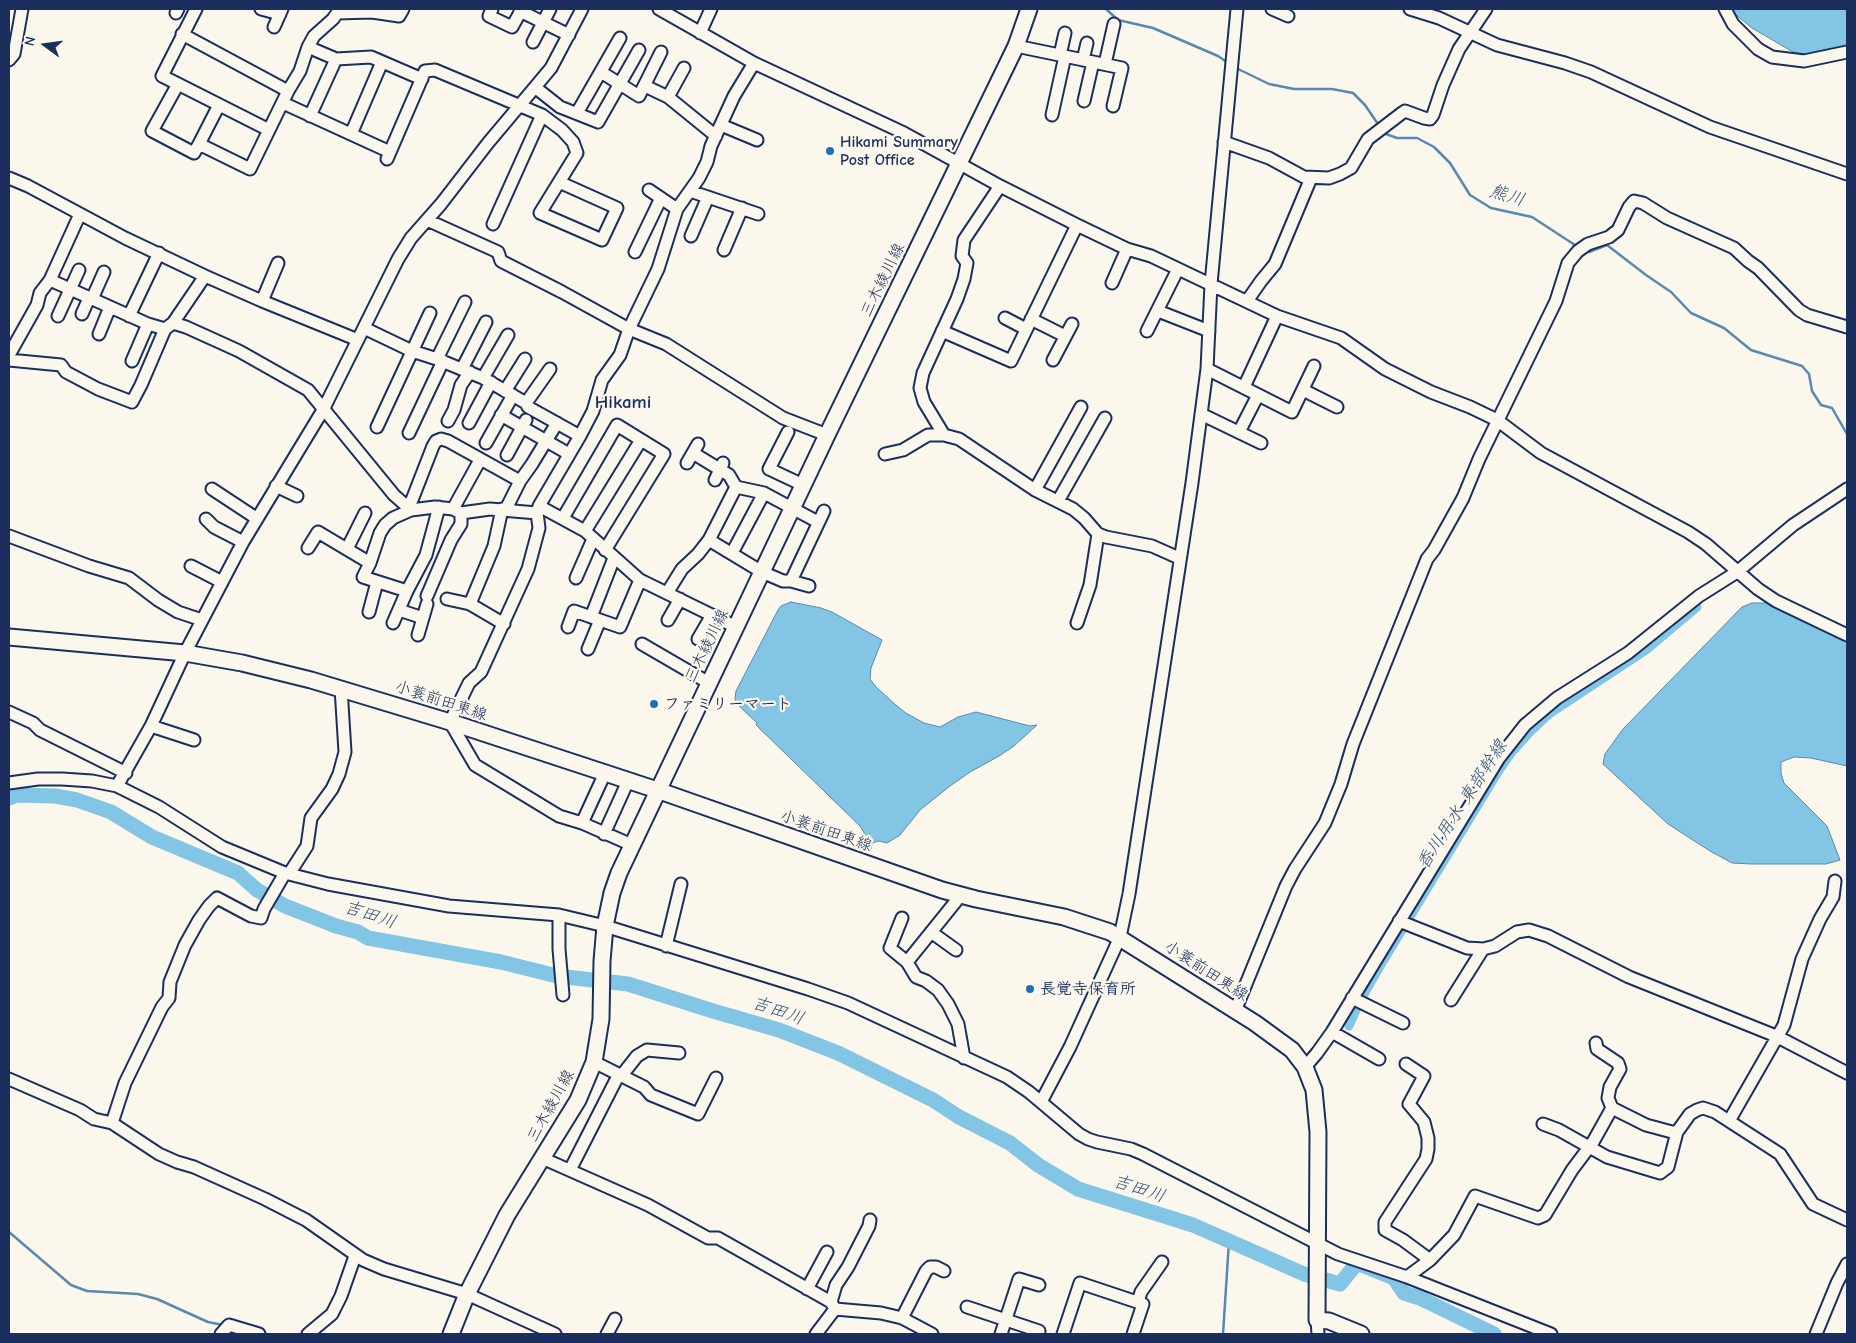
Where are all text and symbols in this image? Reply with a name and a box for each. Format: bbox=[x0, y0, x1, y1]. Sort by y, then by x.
north arrow bbox=[20, 20, 70, 70]
text: N bbox=[21, 35, 39, 48]
place label: Hikami Summary Post Office bbox=[840, 132, 958, 170]
marker: Hikami Summary Post Office bbox=[824, 145, 836, 157]
water label: 熊川 bbox=[1487, 180, 1527, 212]
street label: 三木綾川線 bbox=[857, 240, 909, 320]
district label: Hikami bbox=[595, 392, 651, 414]
street label: 三木綾川線 bbox=[681, 606, 733, 686]
street label: 小蓑前田東線 bbox=[392, 677, 490, 725]
place label: ファミリーマート bbox=[664, 694, 792, 714]
marker: ファミリーマート bbox=[648, 698, 660, 710]
water label: 香川用水 東部幹線 bbox=[1412, 736, 1512, 874]
street label: 小蓑前田東線 bbox=[777, 806, 875, 856]
water label: 吉田川 bbox=[341, 896, 399, 934]
street label: 小蓑前田東線 bbox=[1161, 937, 1251, 1005]
place label: 長覚寺保育所 bbox=[1040, 979, 1136, 999]
marker: 長覚寺保育所 bbox=[1024, 983, 1036, 995]
water label: 吉田川 bbox=[749, 992, 807, 1030]
street label: 三木綾川線 bbox=[523, 1066, 579, 1146]
water label: 吉田川 bbox=[1110, 1170, 1168, 1208]

